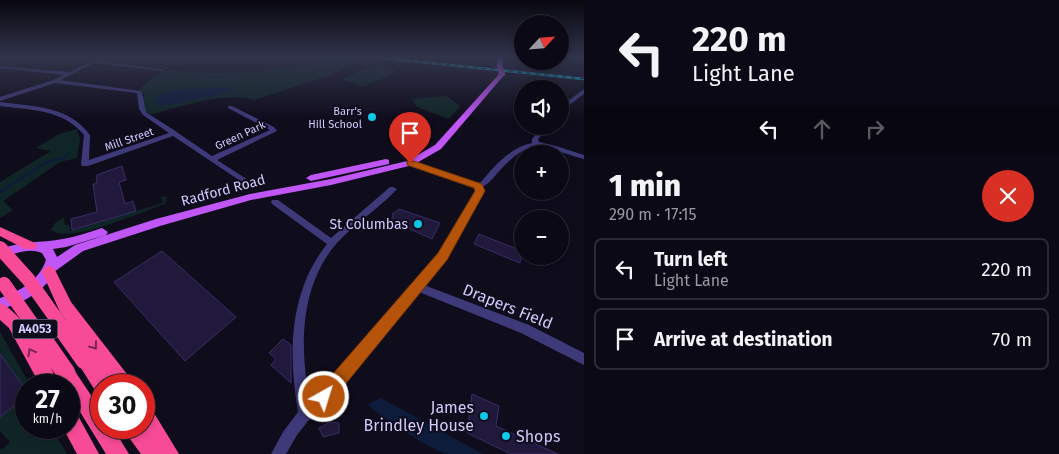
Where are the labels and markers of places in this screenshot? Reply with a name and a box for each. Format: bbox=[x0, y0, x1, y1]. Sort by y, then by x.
place label: Barr's Hill School bbox=[308, 105, 362, 131]
marker: Barr's Hill School bbox=[366, 111, 378, 123]
pin bbox=[389, 112, 431, 163]
place label: St Columbas bbox=[329, 216, 408, 233]
marker: St Columbas bbox=[412, 218, 424, 230]
place label: James Brindley House bbox=[364, 398, 474, 435]
marker: James Brindley House bbox=[478, 410, 490, 422]
place label: Shops bbox=[516, 427, 560, 446]
marker: Shops bbox=[500, 430, 512, 442]

